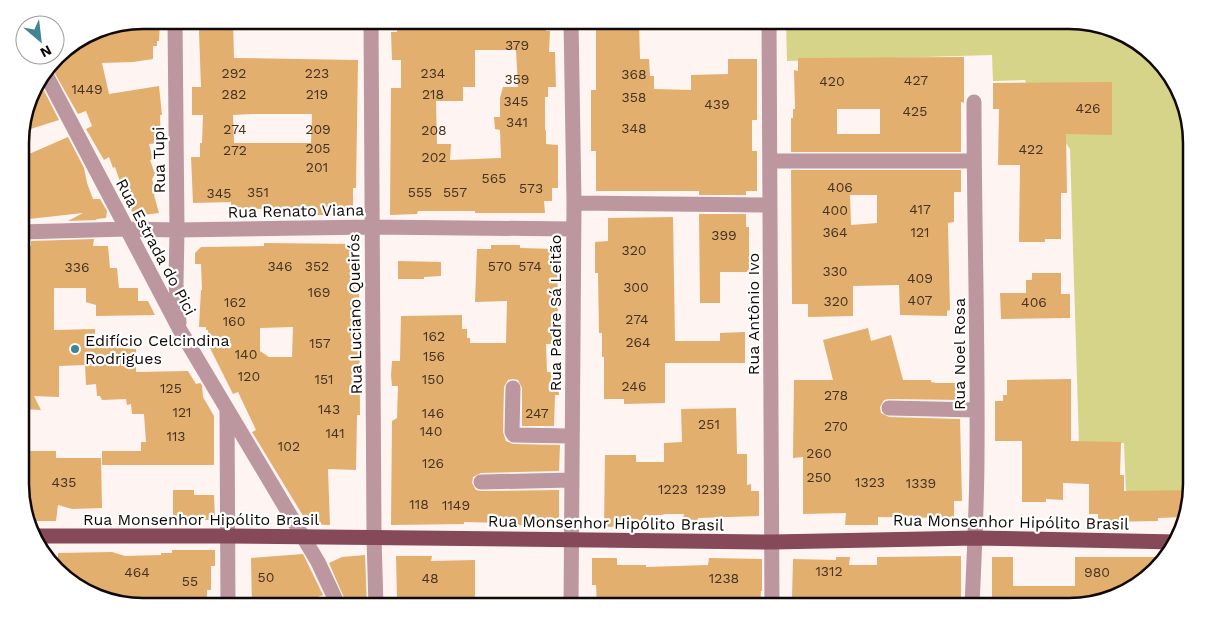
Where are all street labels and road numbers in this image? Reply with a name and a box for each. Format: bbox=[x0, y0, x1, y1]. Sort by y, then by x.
street label: Rua Tupi bbox=[149, 126, 169, 194]
street label: Rua Estrada do Pici bbox=[112, 176, 200, 318]
street label: Rua Renato Viana bbox=[228, 200, 364, 222]
street label: Rua Luciano Queirós bbox=[344, 234, 366, 394]
street label: Rua Padre Sá Leitão bbox=[546, 235, 565, 391]
street label: Rua Antônio Ivo bbox=[744, 253, 763, 375]
street label: Rua Noel Rosa bbox=[950, 298, 969, 410]
street label: Rua Monsenhor Hipólito Brasil bbox=[83, 510, 319, 529]
street label: Rua Monsenhor Hipólito Brasil bbox=[893, 510, 1129, 534]
street label: Rua Monsenhor Hipólito Brasil bbox=[488, 511, 724, 535]

